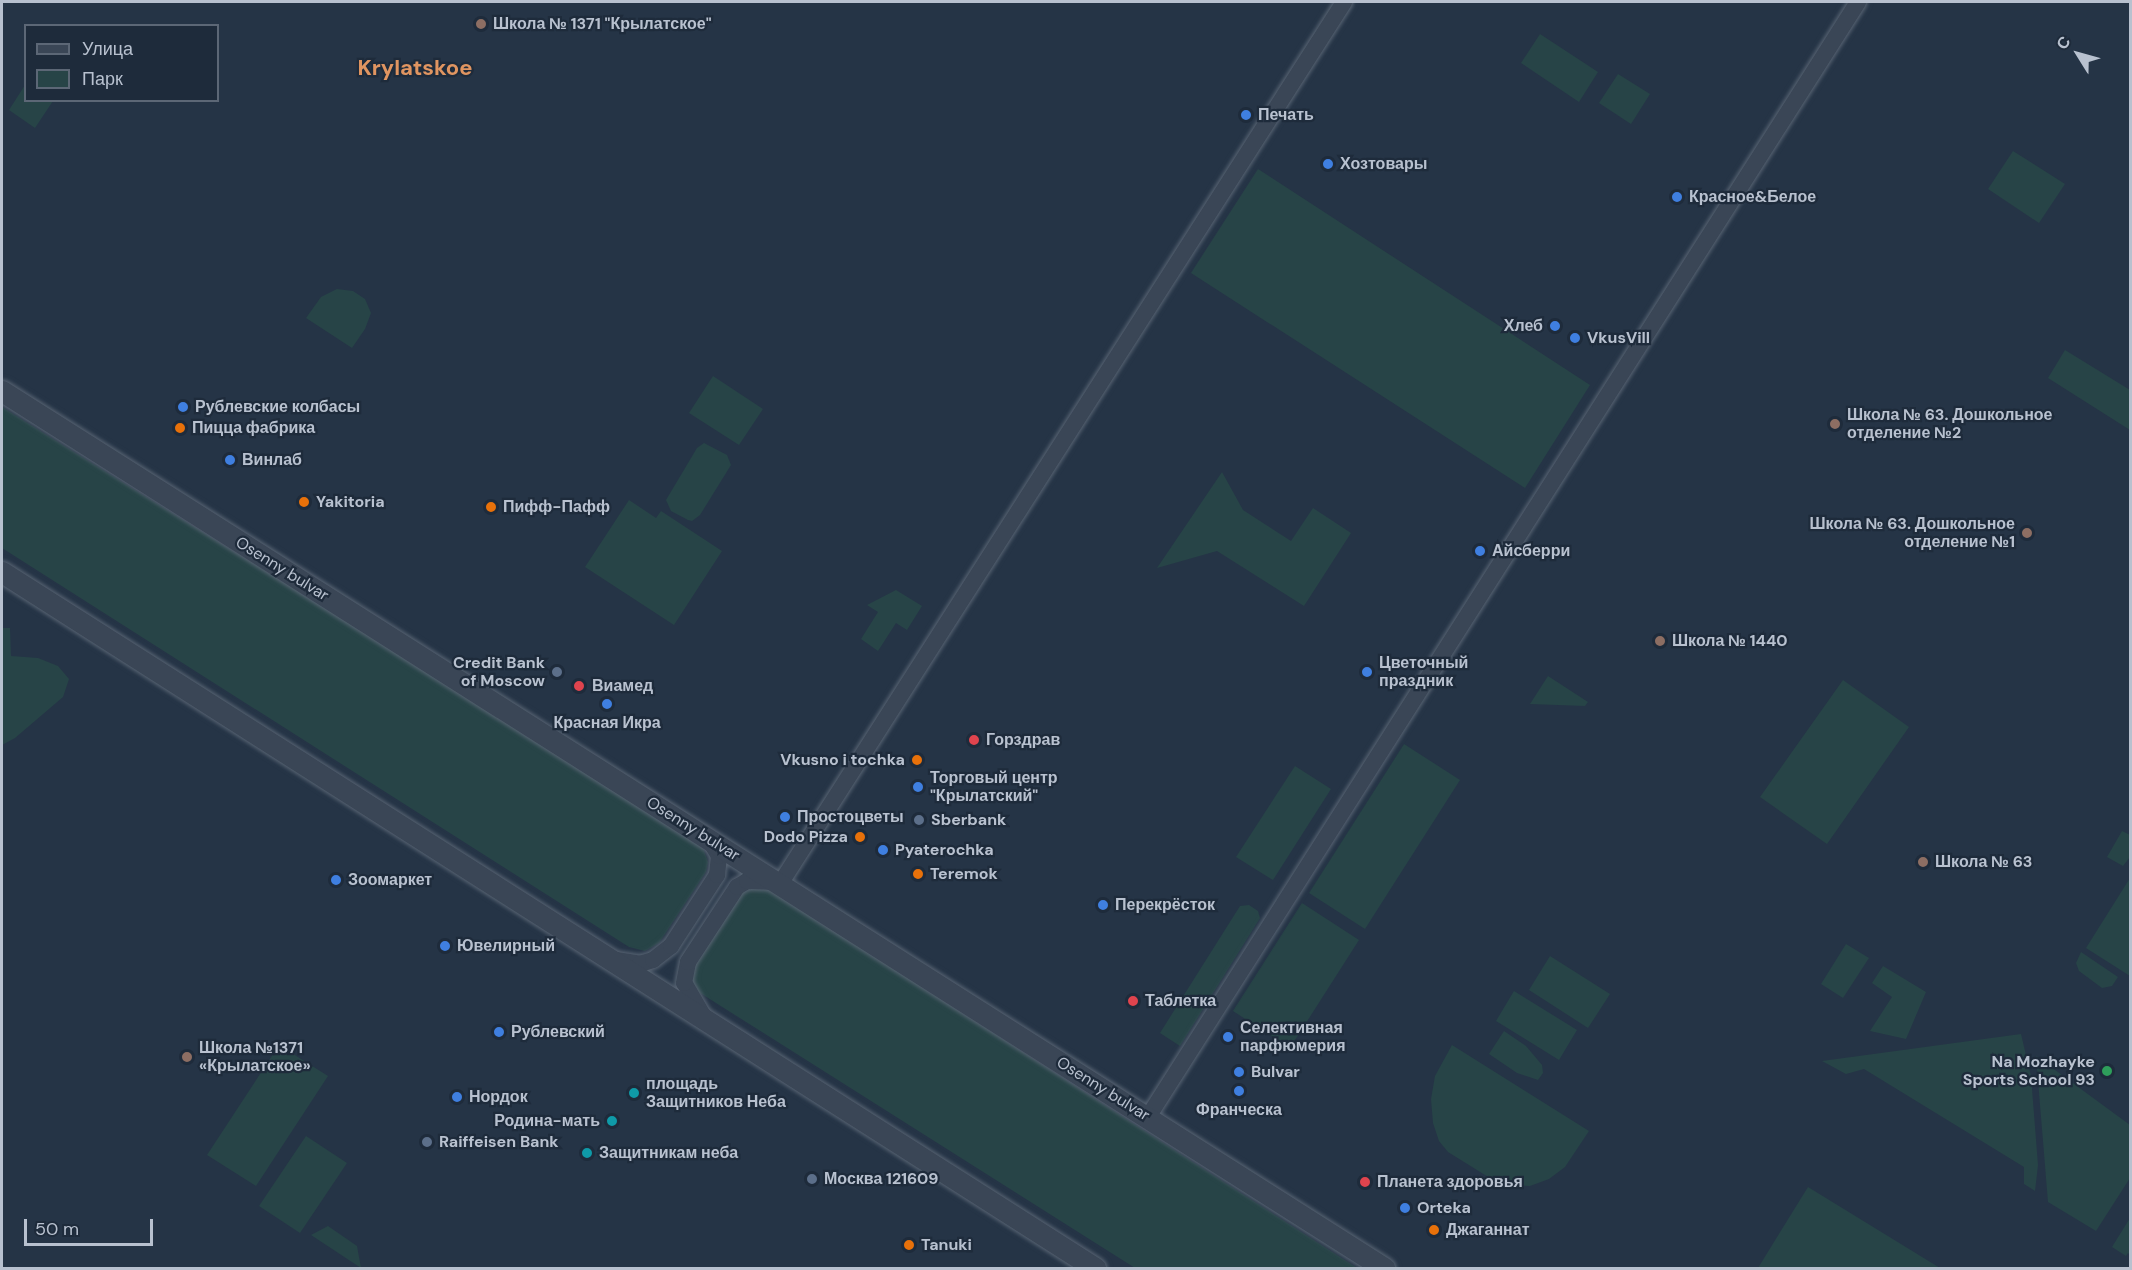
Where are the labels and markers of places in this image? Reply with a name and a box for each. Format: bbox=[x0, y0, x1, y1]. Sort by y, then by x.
place label: Школа № 1371 "Крылатское" bbox=[493, 14, 712, 34]
marker: Школа № 1371 "Крылатское" bbox=[474, 17, 488, 31]
place label: Печать bbox=[1258, 105, 1314, 125]
marker: Печать bbox=[1239, 108, 1253, 122]
place label: Хозтовары bbox=[1340, 154, 1427, 174]
marker: Хозтовары bbox=[1321, 157, 1335, 171]
place label: Красное&Белое bbox=[1689, 187, 1816, 207]
marker: Красное&Белое bbox=[1670, 190, 1684, 204]
place label: Хлеб bbox=[1504, 316, 1543, 336]
marker: Хлеб bbox=[1548, 319, 1562, 333]
place label: VkusVill bbox=[1587, 328, 1650, 348]
marker: VkusVill bbox=[1568, 331, 1582, 345]
place label: Рублевские колбасы bbox=[195, 397, 360, 417]
marker: Рублевские колбасы bbox=[176, 400, 190, 414]
place label: Школа № 63. Дошкольное отделение №2 bbox=[1847, 405, 2052, 443]
marker: Школа № 63. Дошкольное отделение №2 bbox=[1828, 417, 1842, 431]
place label: Пицца фабрика bbox=[192, 418, 315, 438]
marker: Пицца фабрика bbox=[173, 421, 187, 435]
place label: Винлаб bbox=[242, 450, 302, 470]
marker: Винлаб bbox=[223, 453, 237, 467]
place label: Yakitoria bbox=[316, 492, 385, 512]
marker: Yakitoria bbox=[297, 495, 311, 509]
place label: Пифф-Пафф bbox=[503, 497, 610, 517]
marker: Пифф-Пафф bbox=[484, 500, 498, 514]
place label: Школа № 63. Дошкольное отделение №1 bbox=[1810, 514, 2015, 552]
marker: Школа № 63. Дошкольное отделение №1 bbox=[2020, 526, 2034, 540]
place label: Айсберри bbox=[1492, 541, 1570, 561]
marker: Айсберри bbox=[1473, 544, 1487, 558]
place label: Школа № 1440 bbox=[1672, 631, 1788, 651]
marker: Школа № 1440 bbox=[1653, 634, 1667, 648]
place label: Credit Bank of Moscow bbox=[453, 653, 545, 691]
place label: Цветочный праздник bbox=[1379, 653, 1468, 691]
marker: Credit Bank of Moscow bbox=[550, 665, 564, 679]
marker: Цветочный праздник bbox=[1360, 665, 1374, 679]
place label: Виамед bbox=[592, 676, 653, 696]
marker: Виамед bbox=[570, 677, 588, 695]
marker: Красная Икра bbox=[600, 697, 614, 711]
place label: Красная Икра bbox=[553, 713, 661, 733]
place label: Горздрав bbox=[986, 730, 1060, 750]
marker: Горздрав bbox=[967, 733, 981, 747]
place label: Vkusno i tochka bbox=[780, 750, 905, 770]
marker: Vkusno i tochka bbox=[910, 753, 924, 767]
place label: Торговый центр "Крылатский" bbox=[930, 768, 1058, 806]
marker: Торговый центр "Крылатский" bbox=[911, 780, 925, 794]
place label: Простоцветы bbox=[797, 807, 904, 827]
marker: Простоцветы bbox=[778, 810, 792, 824]
place label: Sberbank bbox=[931, 810, 1006, 830]
marker: Sberbank bbox=[912, 813, 926, 827]
place label: Dodo Pizza bbox=[764, 827, 848, 847]
marker: Dodo Pizza bbox=[853, 830, 867, 844]
place label: Pyaterochka bbox=[895, 840, 994, 860]
marker: Pyaterochka bbox=[876, 843, 890, 857]
place label: Школа № 63 bbox=[1935, 852, 2032, 872]
marker: Школа № 63 bbox=[1916, 855, 1930, 869]
place label: Teremok bbox=[930, 864, 998, 884]
marker: Teremok bbox=[911, 867, 925, 881]
place label: Зоомаркет bbox=[348, 870, 432, 890]
marker: Зоомаркет bbox=[329, 873, 343, 887]
place label: Перекрёсток bbox=[1115, 895, 1215, 915]
marker: Перекрёсток bbox=[1096, 898, 1110, 912]
place label: Ювелирный bbox=[457, 936, 555, 956]
marker: Ювелирный bbox=[438, 939, 452, 953]
place label: Таблетка bbox=[1145, 991, 1216, 1011]
marker: Таблетка bbox=[1126, 994, 1140, 1008]
place label: Селективная парфюмерия bbox=[1240, 1018, 1345, 1056]
place label: Рублевский bbox=[511, 1022, 605, 1042]
marker: Рублевский bbox=[492, 1025, 506, 1039]
marker: Селективная парфюмерия bbox=[1221, 1030, 1235, 1044]
place label: Школа №1371 «Крылатское» bbox=[199, 1038, 311, 1076]
marker: Школа №1371 «Крылатское» bbox=[180, 1050, 194, 1064]
place label: Na Mozhayke Sports School 93 bbox=[1963, 1052, 2095, 1090]
place label: Bulvar bbox=[1251, 1062, 1300, 1082]
marker: Na Mozhayke Sports School 93 bbox=[2100, 1064, 2114, 1078]
marker: Bulvar bbox=[1232, 1065, 1246, 1079]
place label: площадь Защитников Неба bbox=[646, 1074, 786, 1112]
marker: Франческа bbox=[1232, 1084, 1246, 1098]
marker: площадь Защитников Неба bbox=[627, 1086, 641, 1100]
place label: Нордок bbox=[469, 1087, 528, 1107]
marker: Нордок bbox=[450, 1090, 464, 1104]
place label: Франческа bbox=[1196, 1100, 1282, 1120]
place label: Родина-мать bbox=[494, 1111, 600, 1131]
marker: Родина-мать bbox=[605, 1114, 619, 1128]
place label: Raiffeisen Bank bbox=[439, 1132, 559, 1152]
marker: Raiffeisen Bank bbox=[420, 1135, 434, 1149]
place label: Защитникам неба bbox=[599, 1143, 738, 1163]
marker: Защитникам неба bbox=[580, 1146, 594, 1160]
place label: Москва 121609 bbox=[824, 1169, 939, 1189]
marker: Москва 121609 bbox=[805, 1172, 819, 1186]
place label: Планета здоровья bbox=[1377, 1172, 1523, 1192]
marker: Планета здоровья bbox=[1358, 1175, 1372, 1189]
place label: Orteka bbox=[1417, 1198, 1471, 1218]
marker: Orteka bbox=[1398, 1201, 1412, 1215]
place label: Джаганнат bbox=[1446, 1220, 1529, 1240]
marker: Джаганнат bbox=[1427, 1223, 1441, 1237]
place label: Tanuki bbox=[921, 1235, 972, 1255]
marker: Tanuki bbox=[902, 1238, 916, 1252]

